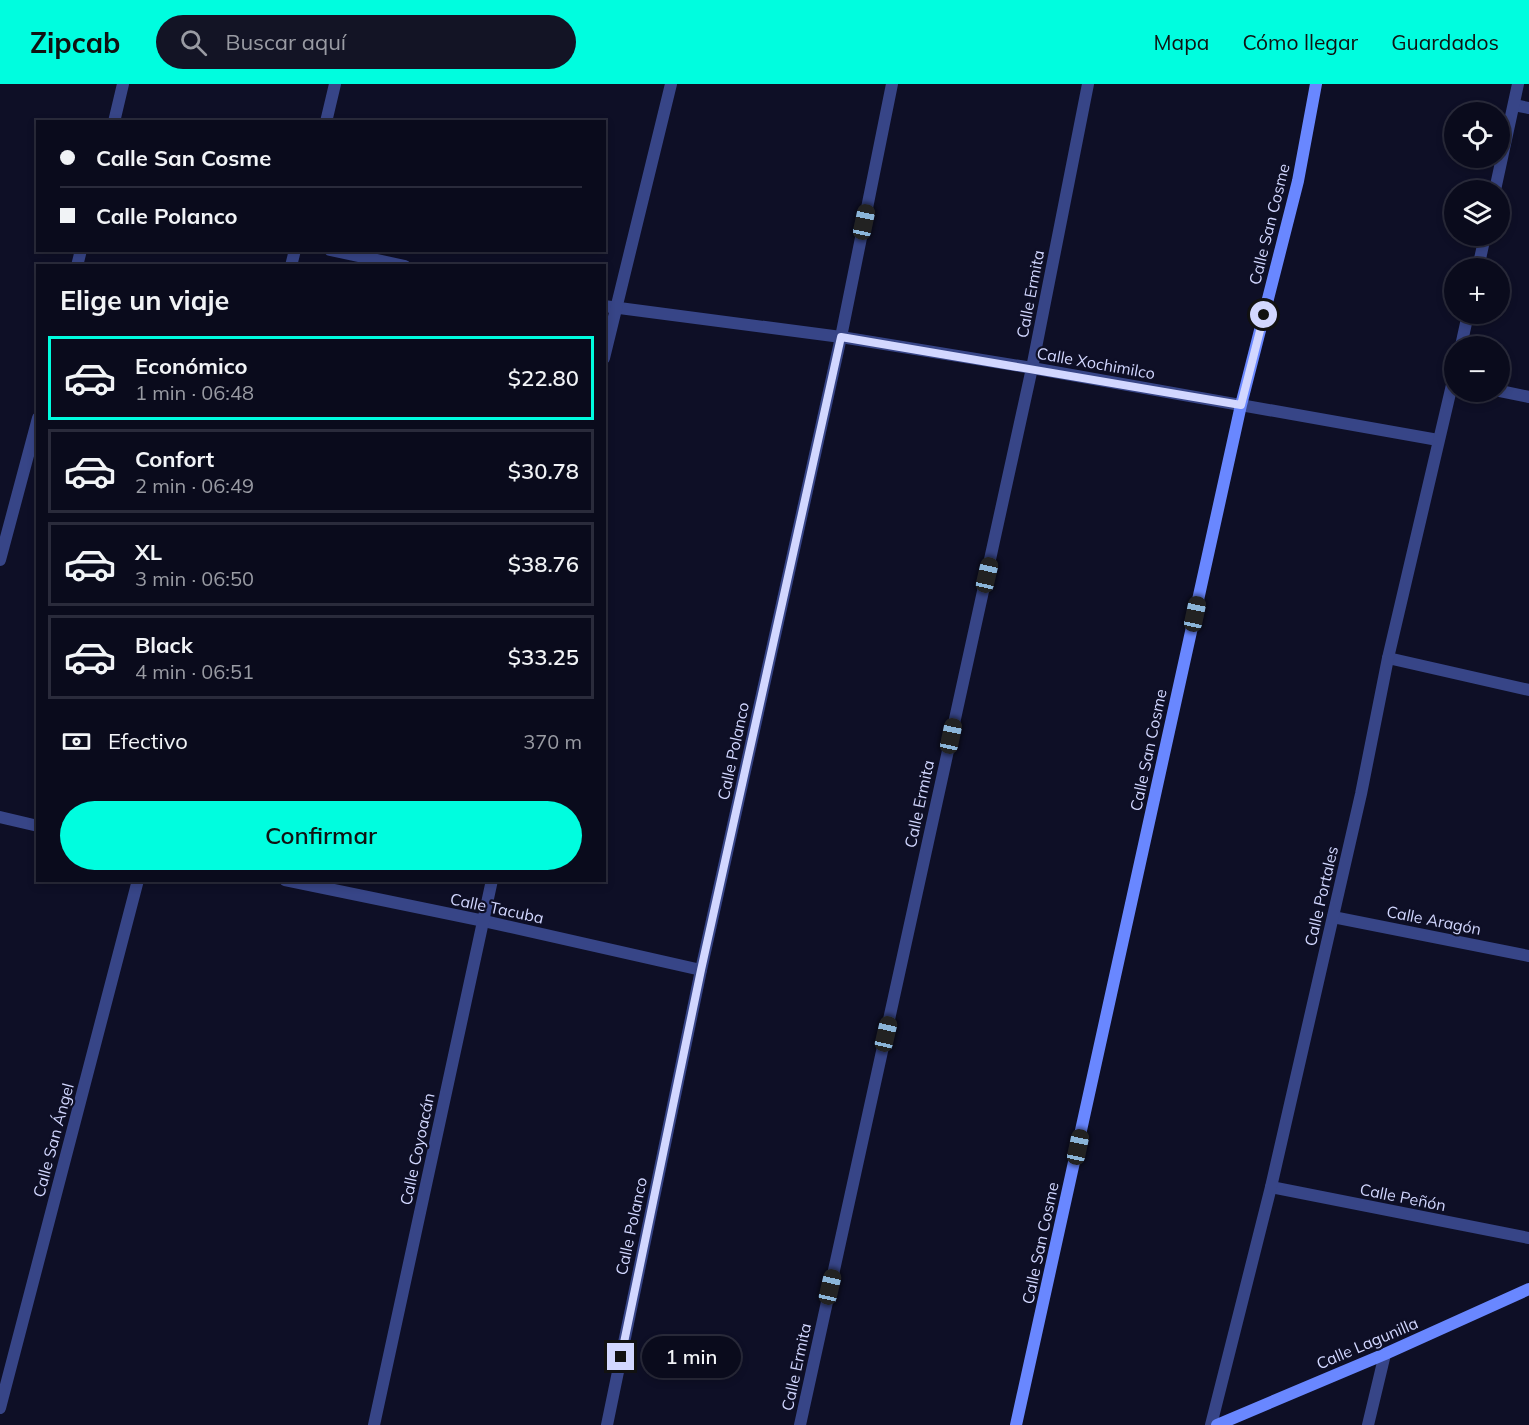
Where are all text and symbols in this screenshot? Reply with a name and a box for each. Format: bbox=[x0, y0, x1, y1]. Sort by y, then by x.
search box bbox=[156, 15, 576, 69]
text: Zipcab bbox=[30, 25, 120, 60]
icon: search bbox=[177, 26, 210, 59]
text: Buscar aquí bbox=[225, 28, 346, 56]
text: Mapa bbox=[1154, 29, 1209, 55]
text: Cómo llegar bbox=[1242, 29, 1358, 55]
text: Guardados bbox=[1391, 29, 1499, 55]
map controls bbox=[1444, 102, 1510, 402]
button: locate bbox=[1444, 102, 1510, 168]
text: Calle San Cosme bbox=[96, 144, 271, 172]
street label: Calle San Cosme bbox=[1244, 161, 1294, 287]
button: layers bbox=[1444, 180, 1510, 246]
text: Calle Polanco bbox=[96, 202, 238, 230]
car bbox=[851, 203, 877, 241]
street label: Calle Ermita bbox=[1012, 248, 1048, 340]
button: + bbox=[1444, 258, 1510, 324]
text: Elige un viaje bbox=[60, 283, 229, 317]
route start bbox=[1250, 301, 1277, 328]
button: − bbox=[1444, 336, 1510, 402]
street label: Calle Xochimilco bbox=[1035, 343, 1157, 383]
icon: car bbox=[63, 351, 117, 405]
text: Económico bbox=[135, 352, 248, 380]
text: $22.80 bbox=[508, 364, 579, 392]
text: 1 min · 06:48 bbox=[135, 380, 254, 405]
icon: car bbox=[63, 444, 117, 498]
text: Confort bbox=[135, 445, 214, 473]
text: $30.78 bbox=[508, 457, 579, 485]
text: 2 min · 06:49 bbox=[135, 473, 254, 498]
icon: car bbox=[63, 537, 117, 591]
text: XL bbox=[135, 538, 162, 566]
text: $38.76 bbox=[508, 550, 579, 578]
car bbox=[974, 555, 1000, 595]
text: 3 min · 06:50 bbox=[135, 566, 254, 591]
car bbox=[1182, 595, 1208, 633]
icon: car bbox=[63, 630, 117, 684]
text: Black bbox=[135, 631, 193, 659]
text: $33.25 bbox=[508, 643, 579, 671]
text: 4 min · 06:51 bbox=[135, 659, 254, 684]
street label: Calle San Cosme bbox=[1125, 687, 1171, 813]
street label: Calle Polanco bbox=[713, 700, 753, 802]
car bbox=[938, 717, 964, 755]
icon: cash bbox=[60, 725, 93, 758]
text: Efectivo bbox=[108, 727, 188, 755]
text: 370 m bbox=[523, 729, 582, 754]
street label: Calle Ermita bbox=[900, 758, 938, 850]
button: Confirmar bbox=[60, 801, 582, 870]
street label: Calle Portales bbox=[1300, 844, 1342, 948]
street label: Calle Tacuba bbox=[448, 888, 546, 928]
street label: Calle Aragón bbox=[1385, 901, 1483, 939]
car bbox=[873, 1014, 899, 1054]
street label: Calle San Ángel bbox=[28, 1081, 78, 1199]
street label: Calle Coyoacán bbox=[395, 1091, 439, 1207]
car bbox=[1065, 1128, 1091, 1166]
street label: Calle Polanco bbox=[611, 1175, 651, 1277]
street label: Calle Peñón bbox=[1358, 1179, 1448, 1215]
street label: Calle San Cosme bbox=[1017, 1180, 1063, 1306]
car bbox=[817, 1267, 843, 1307]
street label: Calle Lagunilla bbox=[1313, 1313, 1421, 1373]
street label: Calle Ermita bbox=[777, 1321, 815, 1413]
callout: 1 min bbox=[642, 1336, 741, 1378]
route end bbox=[607, 1343, 634, 1370]
text: 1 min bbox=[666, 1344, 717, 1369]

